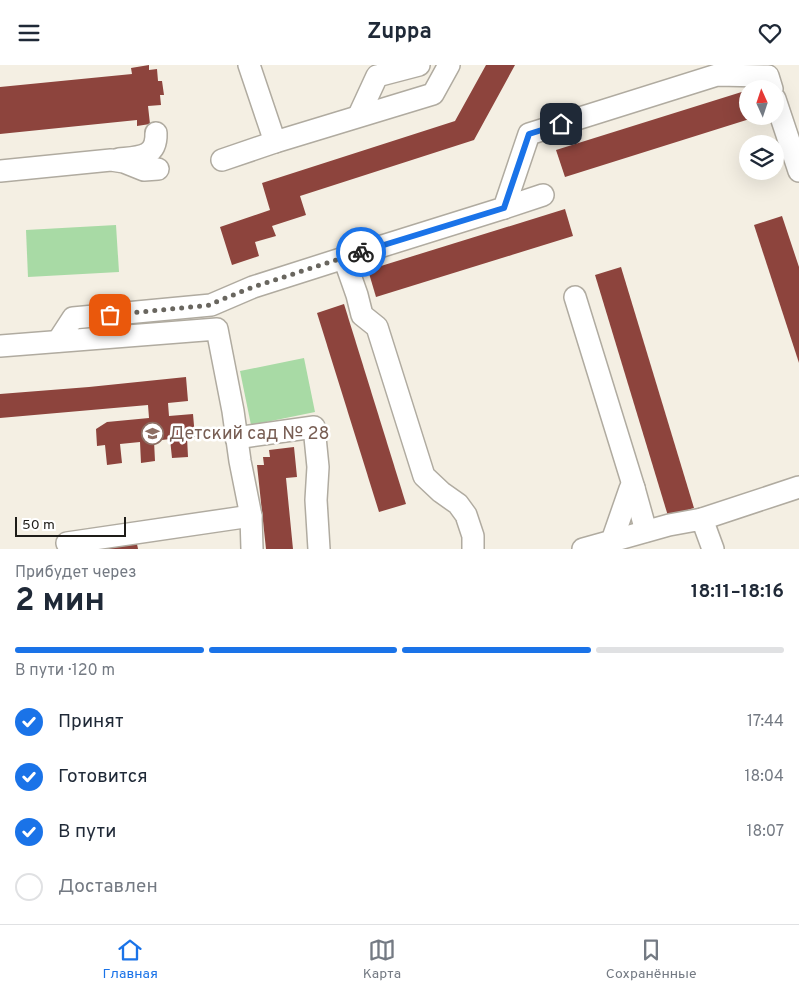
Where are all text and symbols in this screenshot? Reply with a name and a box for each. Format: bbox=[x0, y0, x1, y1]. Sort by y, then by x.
icon: menu bbox=[15, 19, 43, 47]
text: Zuppa bbox=[367, 19, 432, 46]
icon: heart bbox=[756, 19, 784, 47]
north arrow bbox=[739, 80, 784, 125]
map controls bbox=[739, 80, 784, 180]
pin bbox=[540, 103, 582, 145]
icon: home bbox=[547, 110, 575, 138]
button: layers bbox=[739, 135, 784, 180]
courier bbox=[336, 227, 386, 277]
icon: bike bbox=[347, 238, 375, 266]
pin bbox=[89, 294, 131, 336]
icon: bag bbox=[96, 301, 124, 329]
school or university icon: Детский сад № 28 bbox=[141, 422, 165, 446]
place label: Детский сад № 28 bbox=[169, 423, 330, 446]
scale bar bbox=[15, 514, 126, 537]
text: 50 m bbox=[22, 517, 55, 534]
text: Прибудет через bbox=[15, 563, 137, 583]
text: 18:11–18:16 bbox=[691, 580, 784, 604]
text: 2 мин bbox=[15, 582, 105, 622]
text: В пути · 120 m bbox=[15, 661, 115, 681]
icon: check bbox=[15, 708, 43, 736]
text: Принят bbox=[58, 710, 124, 734]
text: 17:44 bbox=[747, 712, 784, 732]
icon: check bbox=[15, 763, 43, 791]
text: Готовится bbox=[58, 765, 148, 789]
text: 18:04 bbox=[744, 767, 784, 787]
icon: check bbox=[15, 818, 43, 846]
text: В пути bbox=[58, 820, 116, 844]
text: 18:07 bbox=[747, 822, 784, 842]
text: Доставлен bbox=[58, 875, 158, 899]
tab: Главная bbox=[102, 936, 158, 983]
tab: Карта bbox=[363, 936, 401, 983]
tab: Сохранённые bbox=[606, 936, 697, 983]

